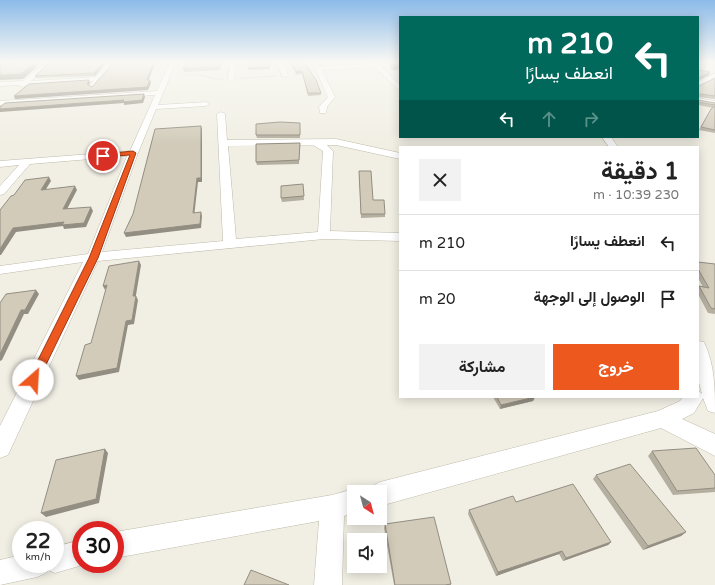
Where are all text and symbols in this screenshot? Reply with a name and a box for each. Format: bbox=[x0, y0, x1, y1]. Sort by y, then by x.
text: 210 m bbox=[527, 27, 613, 61]
icon: left bbox=[627, 32, 679, 84]
text: انعطف يسارًا bbox=[525, 62, 613, 84]
icon: left bbox=[496, 108, 518, 130]
icon: ahead bbox=[538, 108, 560, 130]
icon: right bbox=[580, 108, 602, 130]
pin bbox=[86, 139, 120, 173]
icon: arrive bbox=[92, 145, 114, 167]
text: 1 دقيقة bbox=[601, 157, 679, 186]
button: close bbox=[419, 159, 461, 201]
text: 230 m · 10:39 bbox=[593, 187, 679, 203]
text: انعطف يسارًا bbox=[570, 232, 645, 250]
icon: left bbox=[657, 232, 679, 254]
text: 210 m bbox=[419, 234, 465, 252]
text: الوصول إلى الوجهة bbox=[534, 288, 645, 306]
icon: arrive bbox=[657, 288, 679, 310]
text: 20 m bbox=[419, 290, 456, 308]
button: مشاركة bbox=[419, 344, 545, 390]
button: خروج bbox=[553, 344, 679, 390]
position arrow bbox=[12, 359, 54, 401]
north arrow bbox=[347, 485, 387, 525]
map controls bbox=[347, 485, 387, 573]
speed limit sign: 30 bbox=[72, 521, 124, 573]
text: 22 bbox=[25, 530, 51, 554]
button: sound bbox=[347, 533, 387, 573]
text: km/h bbox=[25, 551, 51, 563]

